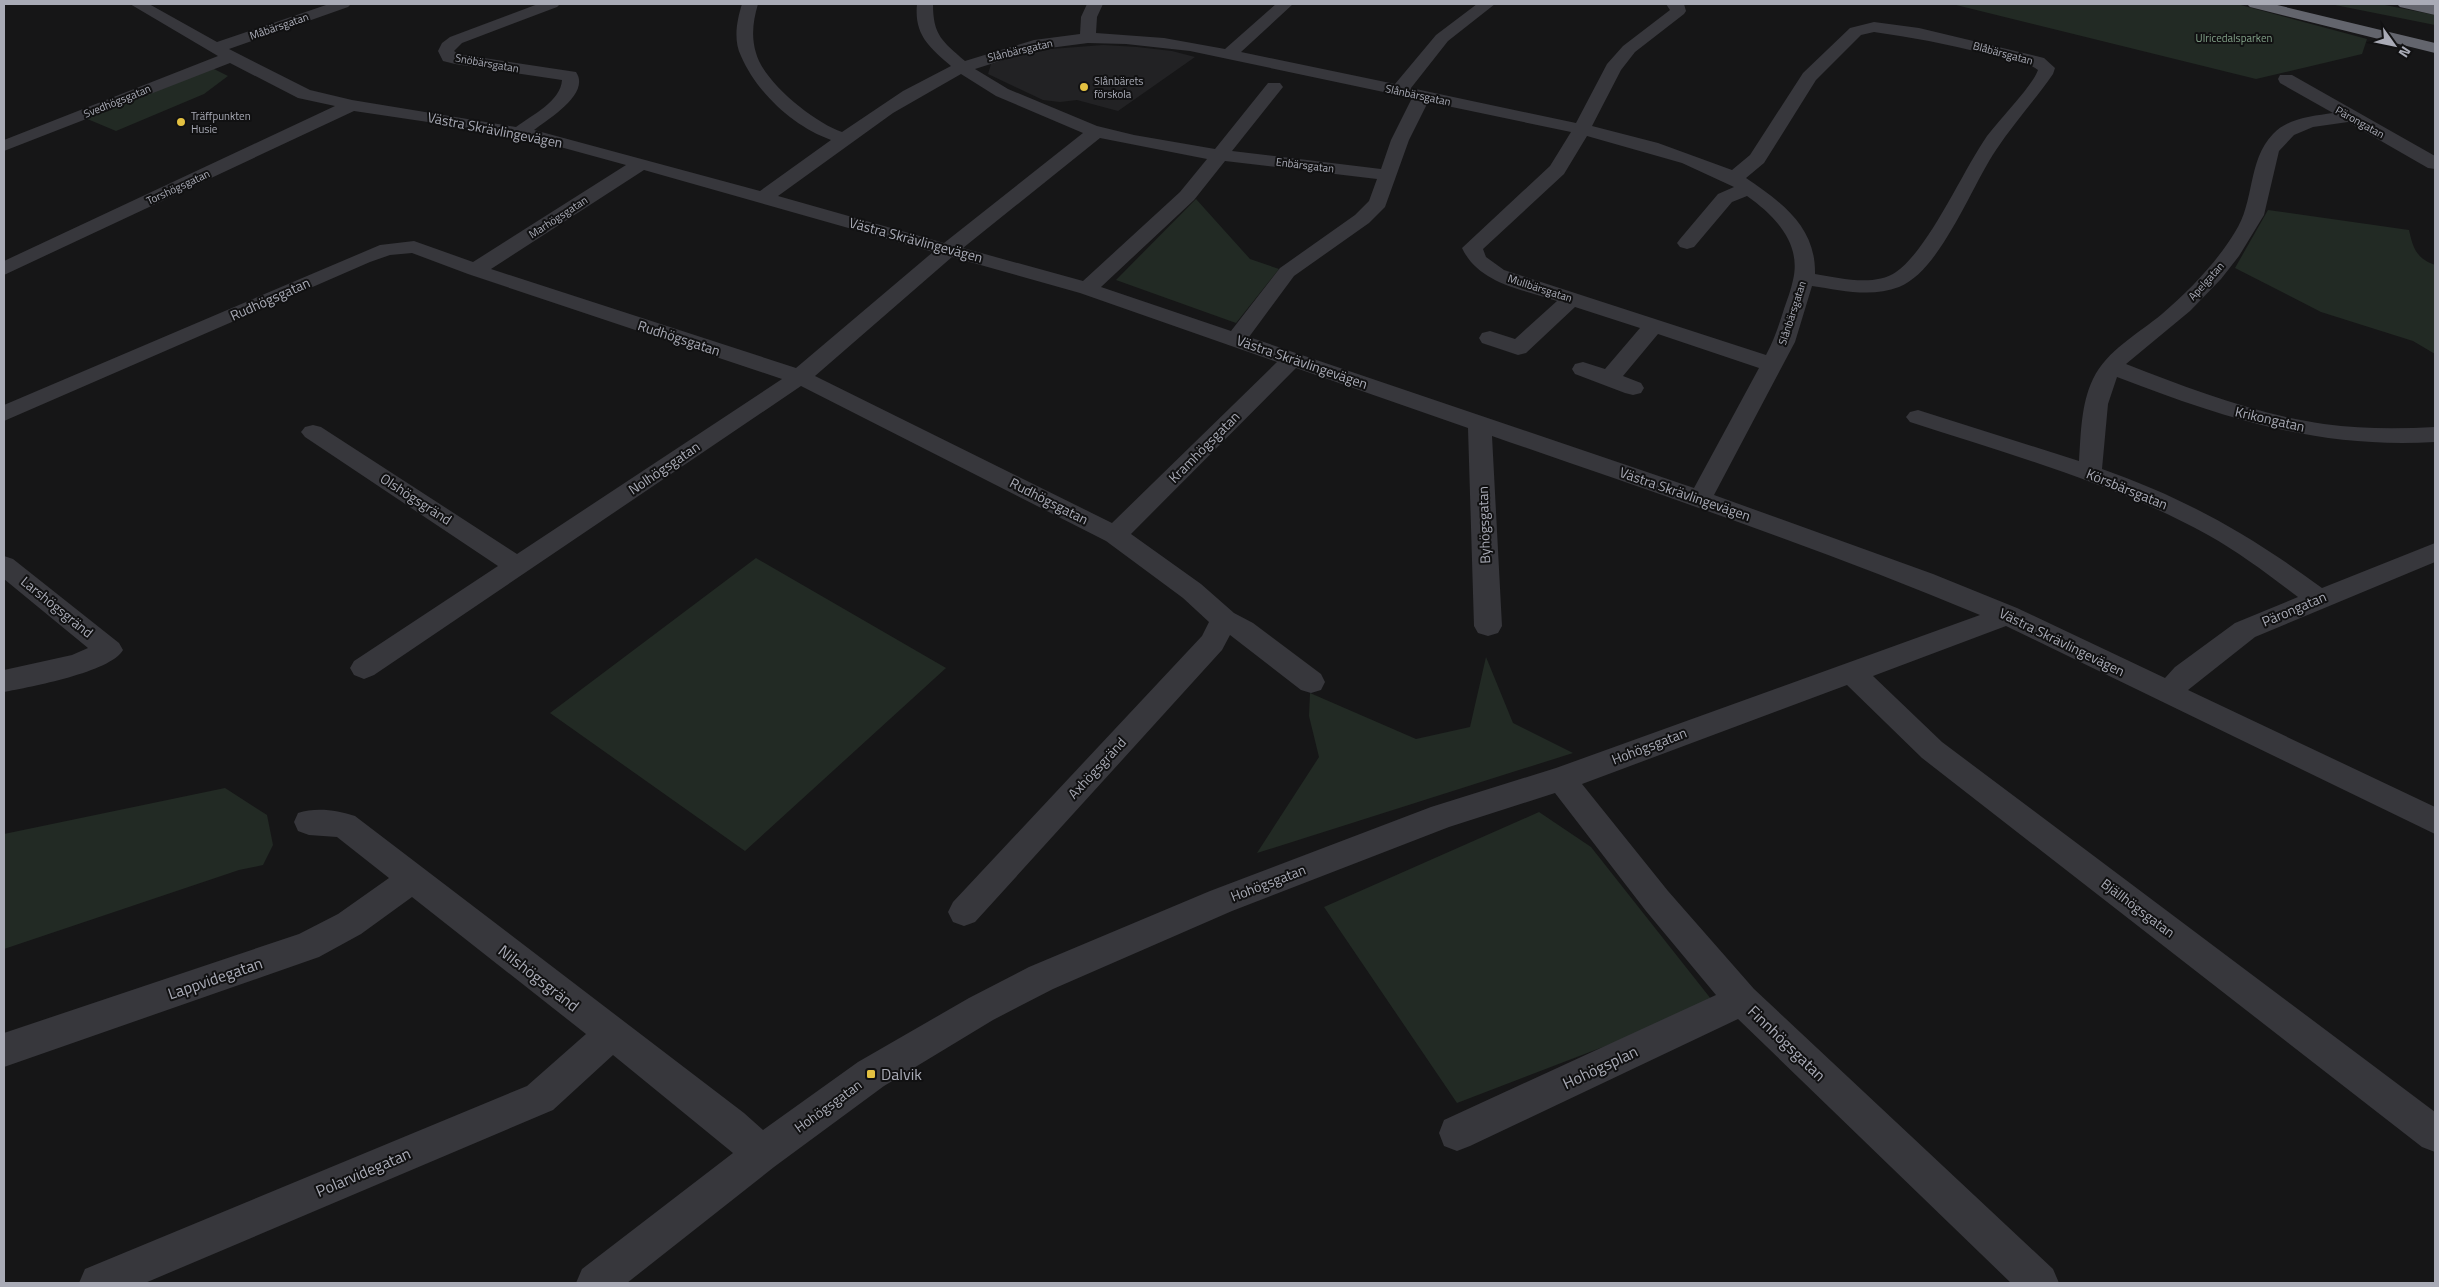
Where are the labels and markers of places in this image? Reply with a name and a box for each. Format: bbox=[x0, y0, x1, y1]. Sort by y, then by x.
place label: Slånbärets förskola bbox=[1094, 73, 1143, 102]
marker: Slånbärets förskola bbox=[1078, 81, 1090, 93]
place label: Träffpunkten Husie bbox=[191, 108, 251, 137]
marker: Träffpunkten Husie bbox=[175, 116, 187, 128]
place label: Dalvik bbox=[881, 1062, 922, 1086]
marker: Dalvik bbox=[865, 1068, 877, 1080]

